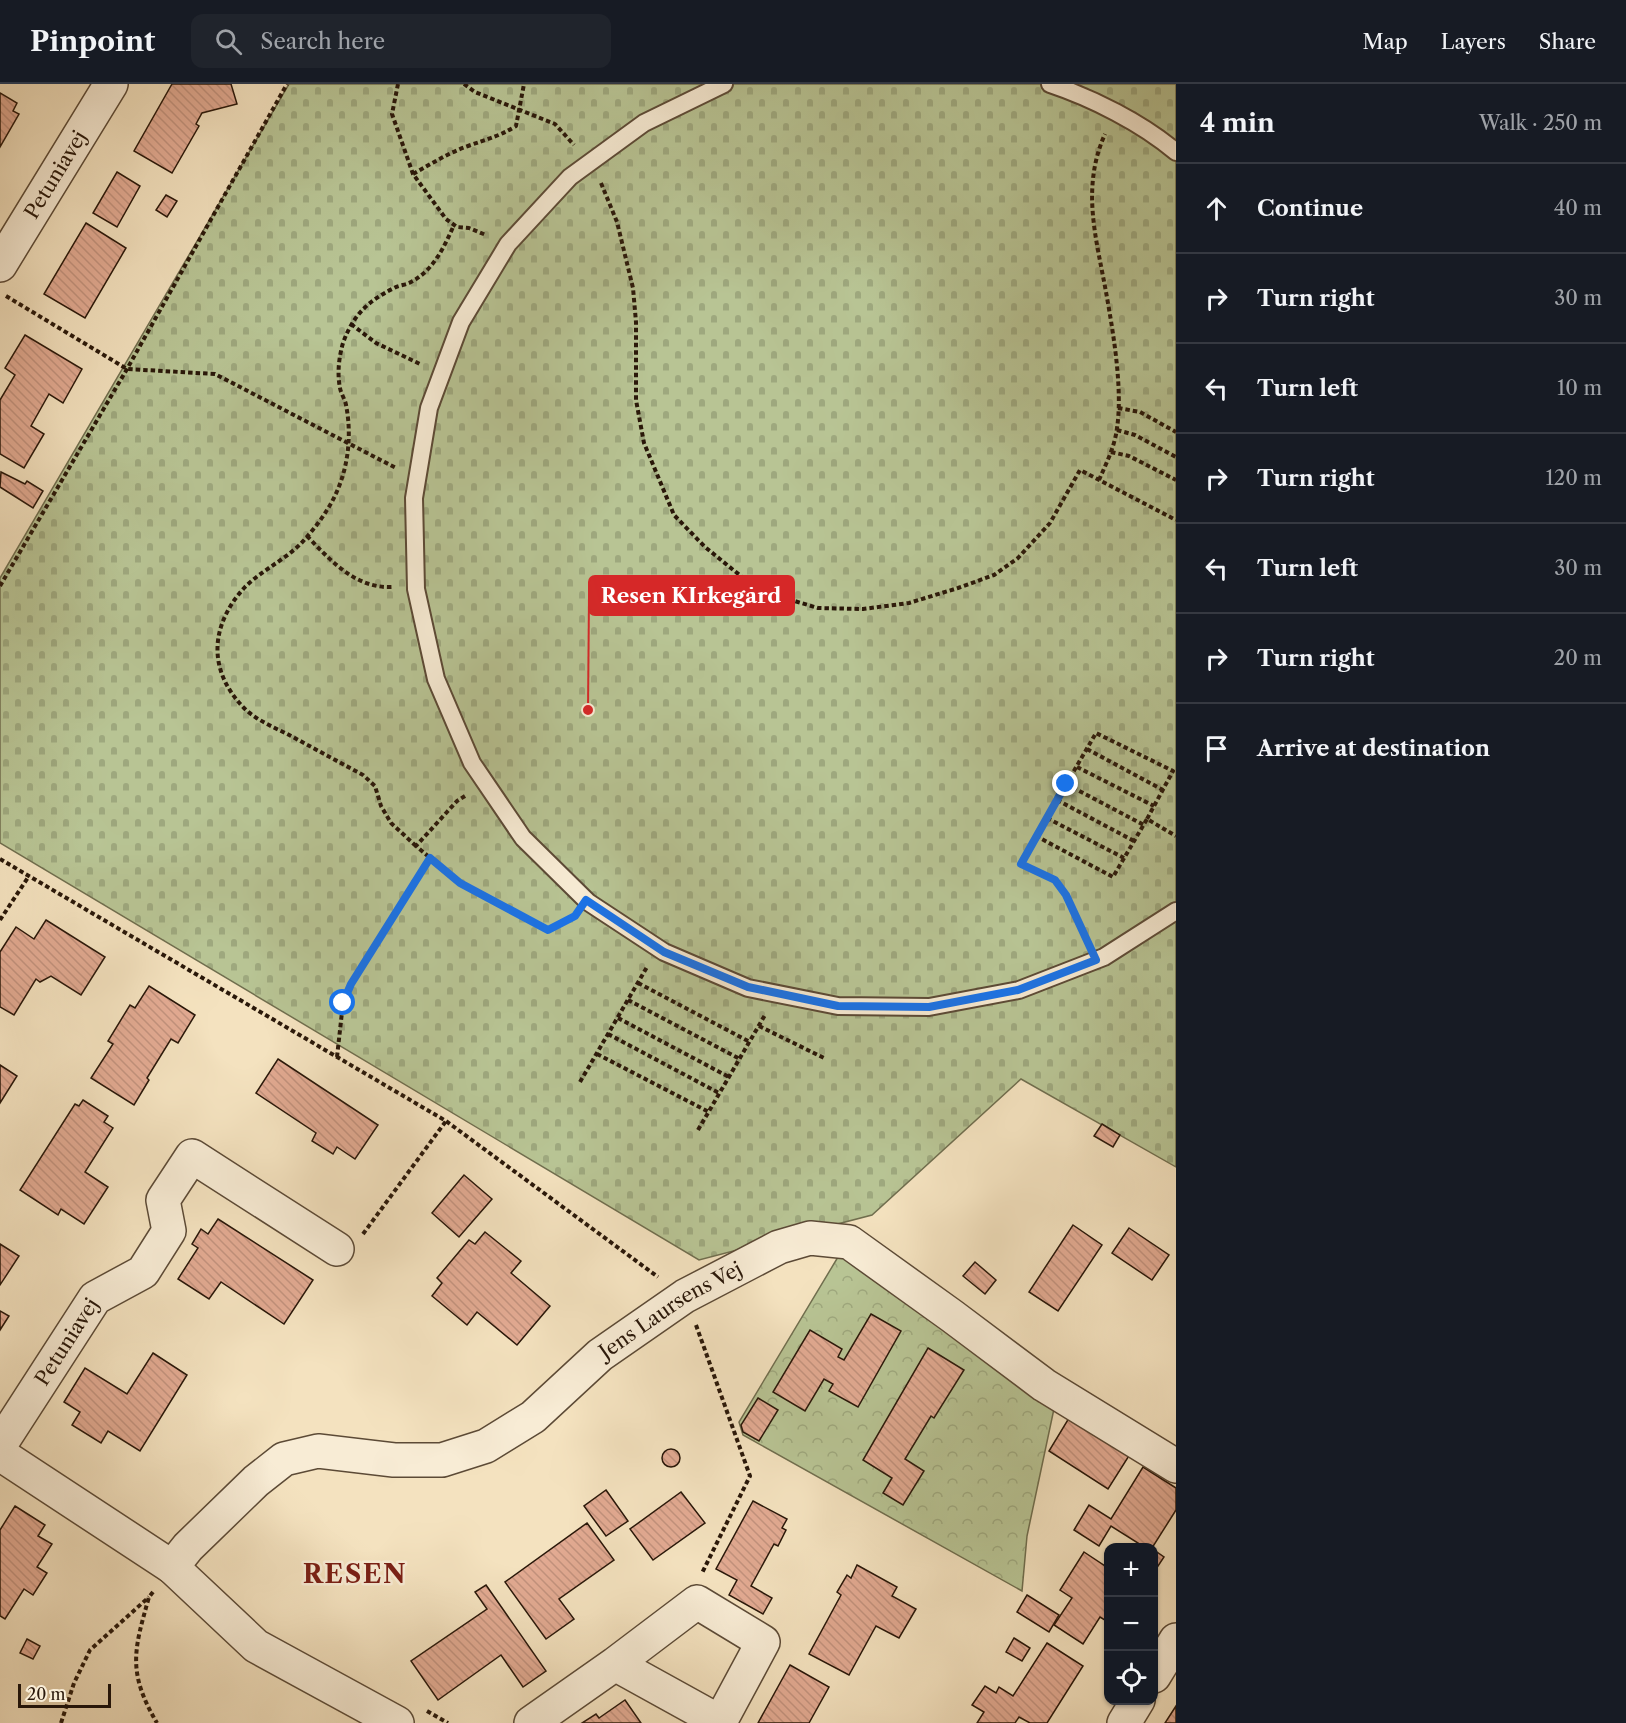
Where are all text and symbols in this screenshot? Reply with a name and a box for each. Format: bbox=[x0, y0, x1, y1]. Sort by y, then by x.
search box bbox=[191, 14, 611, 68]
text: Pinpoint bbox=[30, 24, 155, 58]
icon: search bbox=[212, 25, 245, 58]
text: Search here bbox=[260, 28, 385, 55]
text: Map bbox=[1363, 29, 1408, 54]
text: Layers bbox=[1441, 29, 1506, 54]
text: Share bbox=[1539, 29, 1596, 54]
text: 4 min bbox=[1200, 107, 1275, 139]
text: Walk · 250 m bbox=[1479, 111, 1602, 135]
street label: Petuniavej bbox=[19, 126, 92, 223]
icon: ahead bbox=[1200, 192, 1233, 225]
text: Continue bbox=[1257, 195, 1363, 222]
text: 40 m bbox=[1554, 196, 1602, 220]
icon: right bbox=[1200, 282, 1233, 315]
text: Turn right bbox=[1257, 285, 1375, 312]
text: 30 m bbox=[1554, 286, 1602, 310]
icon: left bbox=[1200, 372, 1233, 405]
text: Turn left bbox=[1257, 375, 1358, 402]
text: 10 m bbox=[1557, 376, 1602, 400]
icon: right bbox=[1200, 462, 1233, 495]
text: Turn right bbox=[1257, 465, 1375, 492]
text: 120 m bbox=[1545, 466, 1602, 490]
icon: left bbox=[1200, 552, 1233, 585]
text: Turn left bbox=[1257, 555, 1358, 582]
text: 30 m bbox=[1554, 556, 1602, 580]
callout: Resen KIrkegård bbox=[589, 576, 794, 615]
text: Resen KIrkegård bbox=[601, 583, 781, 608]
icon: right bbox=[1200, 642, 1233, 675]
text: Turn right bbox=[1257, 645, 1375, 672]
text: 20 m bbox=[1554, 646, 1602, 670]
icon: arrive bbox=[1200, 732, 1233, 765]
text: Arrive at destination bbox=[1257, 735, 1490, 762]
route end bbox=[1052, 770, 1078, 796]
route start bbox=[329, 989, 355, 1015]
street label: Jens Laursens Vej bbox=[592, 1256, 746, 1366]
street label: Petuniavej bbox=[30, 1294, 104, 1390]
map controls bbox=[1104, 1543, 1158, 1705]
button: + bbox=[1104, 1543, 1158, 1597]
district label: RESEN bbox=[303, 1558, 407, 1590]
button: − bbox=[1104, 1597, 1158, 1651]
button: locate bbox=[1104, 1651, 1158, 1705]
scale bar bbox=[18, 1681, 111, 1708]
text: 20 m bbox=[27, 1684, 66, 1704]

